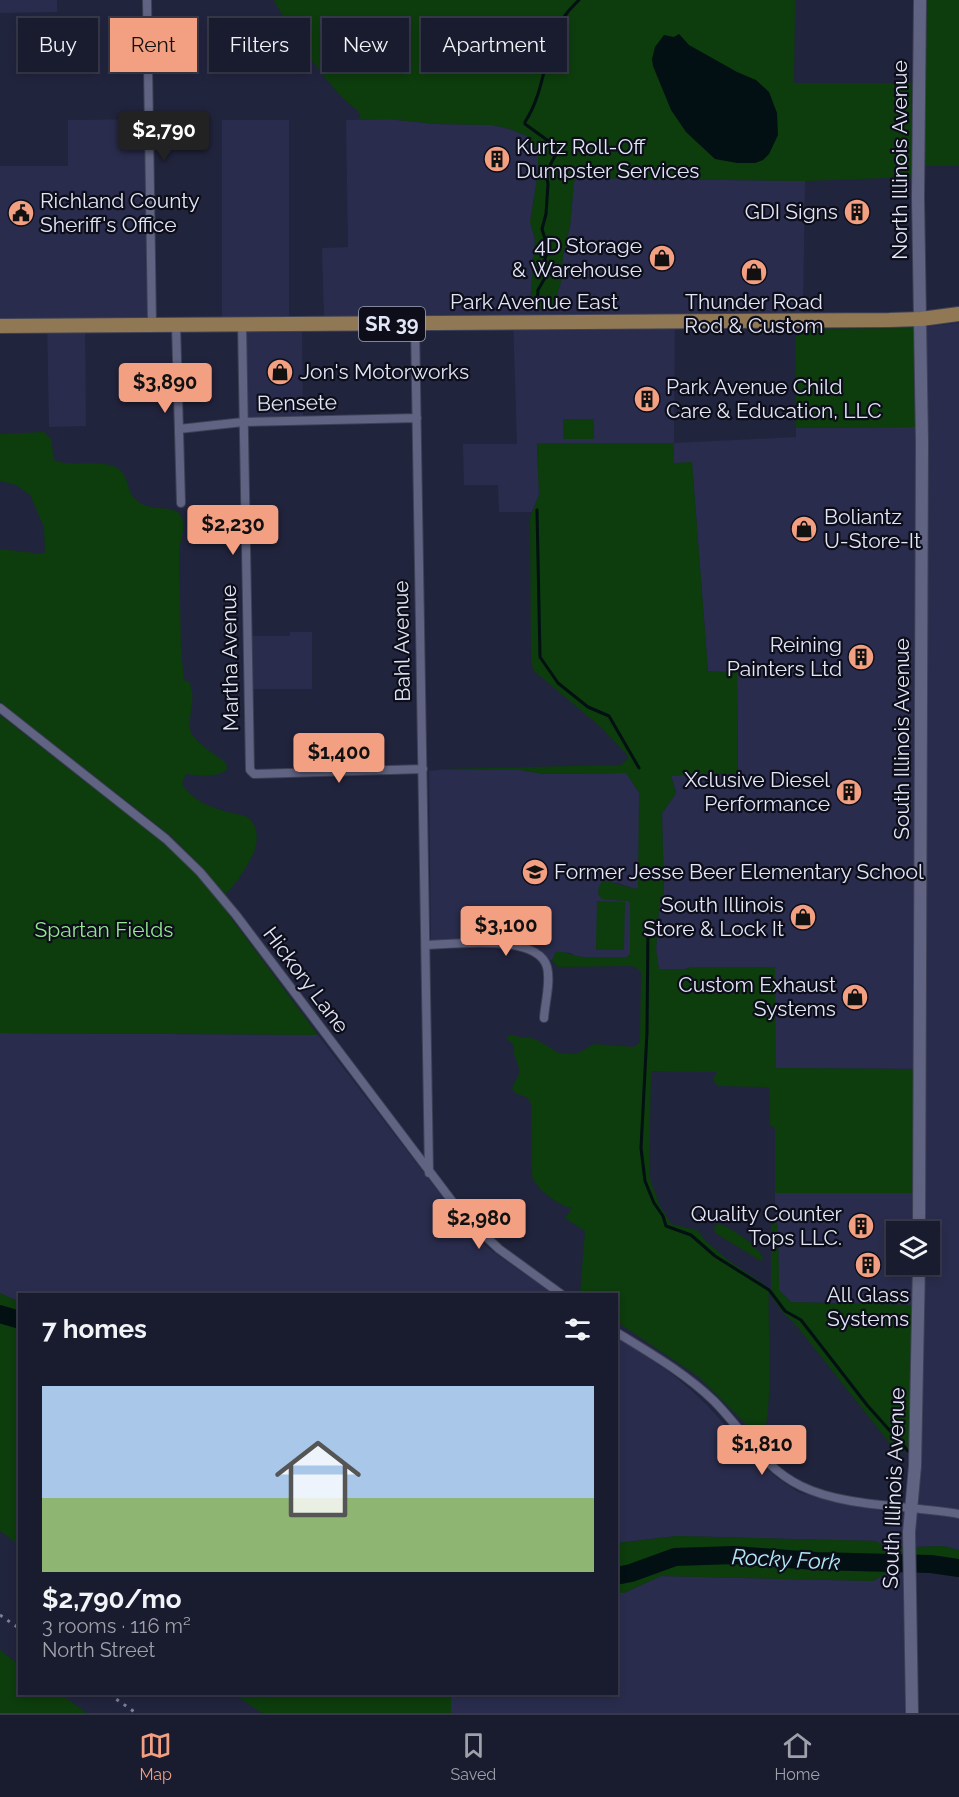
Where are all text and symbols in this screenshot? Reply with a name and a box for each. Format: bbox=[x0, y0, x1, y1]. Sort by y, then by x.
chip: Buy bbox=[18, 18, 98, 72]
chip: Rent bbox=[110, 18, 197, 72]
chip: Filters bbox=[209, 18, 310, 72]
chip: New bbox=[322, 18, 409, 72]
chip: Apartment bbox=[421, 18, 567, 72]
street label: North Illinois Avenue bbox=[887, 60, 912, 260]
pin: $2,790 bbox=[115, 111, 213, 162]
text: $2,790 bbox=[132, 118, 196, 142]
place label: Kurtz Roll-Off Dumpster Services bbox=[516, 134, 699, 183]
building icon: Kurtz Roll-Off Dumpster Services bbox=[482, 144, 512, 174]
place label: Richland County Sheriff's Office bbox=[40, 188, 200, 237]
building icon: GDI Signs bbox=[842, 197, 872, 227]
public building icon: Richland County Sheriff's Office bbox=[6, 198, 36, 228]
place label: GDI Signs bbox=[745, 199, 838, 224]
place label: 4D Storage & Warehouse bbox=[512, 233, 642, 282]
shop icon: 4D Storage & Warehouse bbox=[647, 243, 677, 273]
shop icon: Thunder Road Rod & Custom bbox=[739, 257, 769, 287]
street label: Park Avenue East bbox=[450, 289, 618, 314]
place label: Thunder Road Rod & Custom bbox=[684, 289, 824, 338]
road number: SR 39 bbox=[359, 307, 425, 341]
shop icon: Jon's Motorworks bbox=[265, 357, 295, 387]
place label: Jon's Motorworks bbox=[300, 359, 469, 384]
pin: $3,890 bbox=[116, 363, 214, 414]
text: $3,890 bbox=[133, 370, 197, 394]
place label: Park Avenue Child Care & Education, LLC bbox=[666, 374, 882, 423]
building icon: Park Avenue Child Care & Education, LLC bbox=[632, 384, 662, 414]
street label: Bensete bbox=[257, 389, 337, 416]
place label: Boliantz U-Store-It bbox=[824, 504, 921, 553]
pin: $2,230 bbox=[184, 505, 282, 556]
text: $2,230 bbox=[201, 512, 265, 536]
shop icon: Boliantz U-Store-It bbox=[789, 514, 819, 544]
street label: Bahl Avenue bbox=[388, 580, 415, 702]
street label: Martha Avenue bbox=[216, 585, 243, 731]
place label: Reining Painters Ltd bbox=[727, 632, 842, 681]
street label: South Illinois Avenue bbox=[889, 638, 914, 840]
building icon: Reining Painters Ltd bbox=[846, 642, 876, 672]
pin: $1,400 bbox=[290, 733, 388, 784]
text: $1,400 bbox=[307, 740, 371, 764]
place label: Xclusive Diesel Performance bbox=[684, 767, 830, 816]
building icon: Xclusive Diesel Performance bbox=[834, 777, 864, 807]
school or university icon: Former Jesse Beer Elementary School bbox=[520, 857, 550, 887]
place label: Former Jesse Beer Elementary School bbox=[554, 859, 924, 884]
place label: South Illinois Store & Lock It bbox=[643, 892, 784, 941]
shop icon: South Illinois Store & Lock It bbox=[788, 902, 818, 932]
pin: $3,100 bbox=[457, 906, 555, 957]
text: $3,100 bbox=[475, 913, 537, 937]
park label: Spartan Fields bbox=[35, 917, 173, 942]
street label: Hickory Lane bbox=[258, 922, 354, 1038]
place label: Custom Exhaust Systems bbox=[678, 972, 836, 1021]
shop icon: Custom Exhaust Systems bbox=[840, 982, 870, 1012]
pin: $2,980 bbox=[430, 1199, 528, 1250]
place label: Quality Counter Tops LLC. bbox=[691, 1201, 843, 1250]
text: $2,980 bbox=[447, 1206, 511, 1230]
building icon: Quality Counter Tops LLC. bbox=[846, 1211, 876, 1241]
map controls bbox=[886, 1221, 940, 1275]
button: layers bbox=[886, 1221, 940, 1275]
building icon: All Glass Systems bbox=[853, 1250, 883, 1280]
place label: All Glass Systems bbox=[827, 1282, 909, 1331]
icon: filters bbox=[561, 1313, 594, 1346]
text: 7 homes bbox=[42, 1314, 147, 1344]
street label: South Illinois Avenue bbox=[877, 1387, 910, 1589]
icon: home bbox=[264, 1425, 372, 1533]
pin: $1,810 bbox=[713, 1425, 811, 1476]
text: $1,810 bbox=[731, 1432, 793, 1456]
water label: Rocky Fork bbox=[731, 1543, 841, 1575]
text: $2,790/mo bbox=[42, 1584, 182, 1614]
text: 3 rooms · 116 m² bbox=[42, 1614, 191, 1638]
text: North Street bbox=[42, 1638, 155, 1662]
tab: Map bbox=[139, 1729, 172, 1784]
tab: Saved bbox=[450, 1729, 496, 1784]
tab: Home bbox=[775, 1729, 820, 1784]

